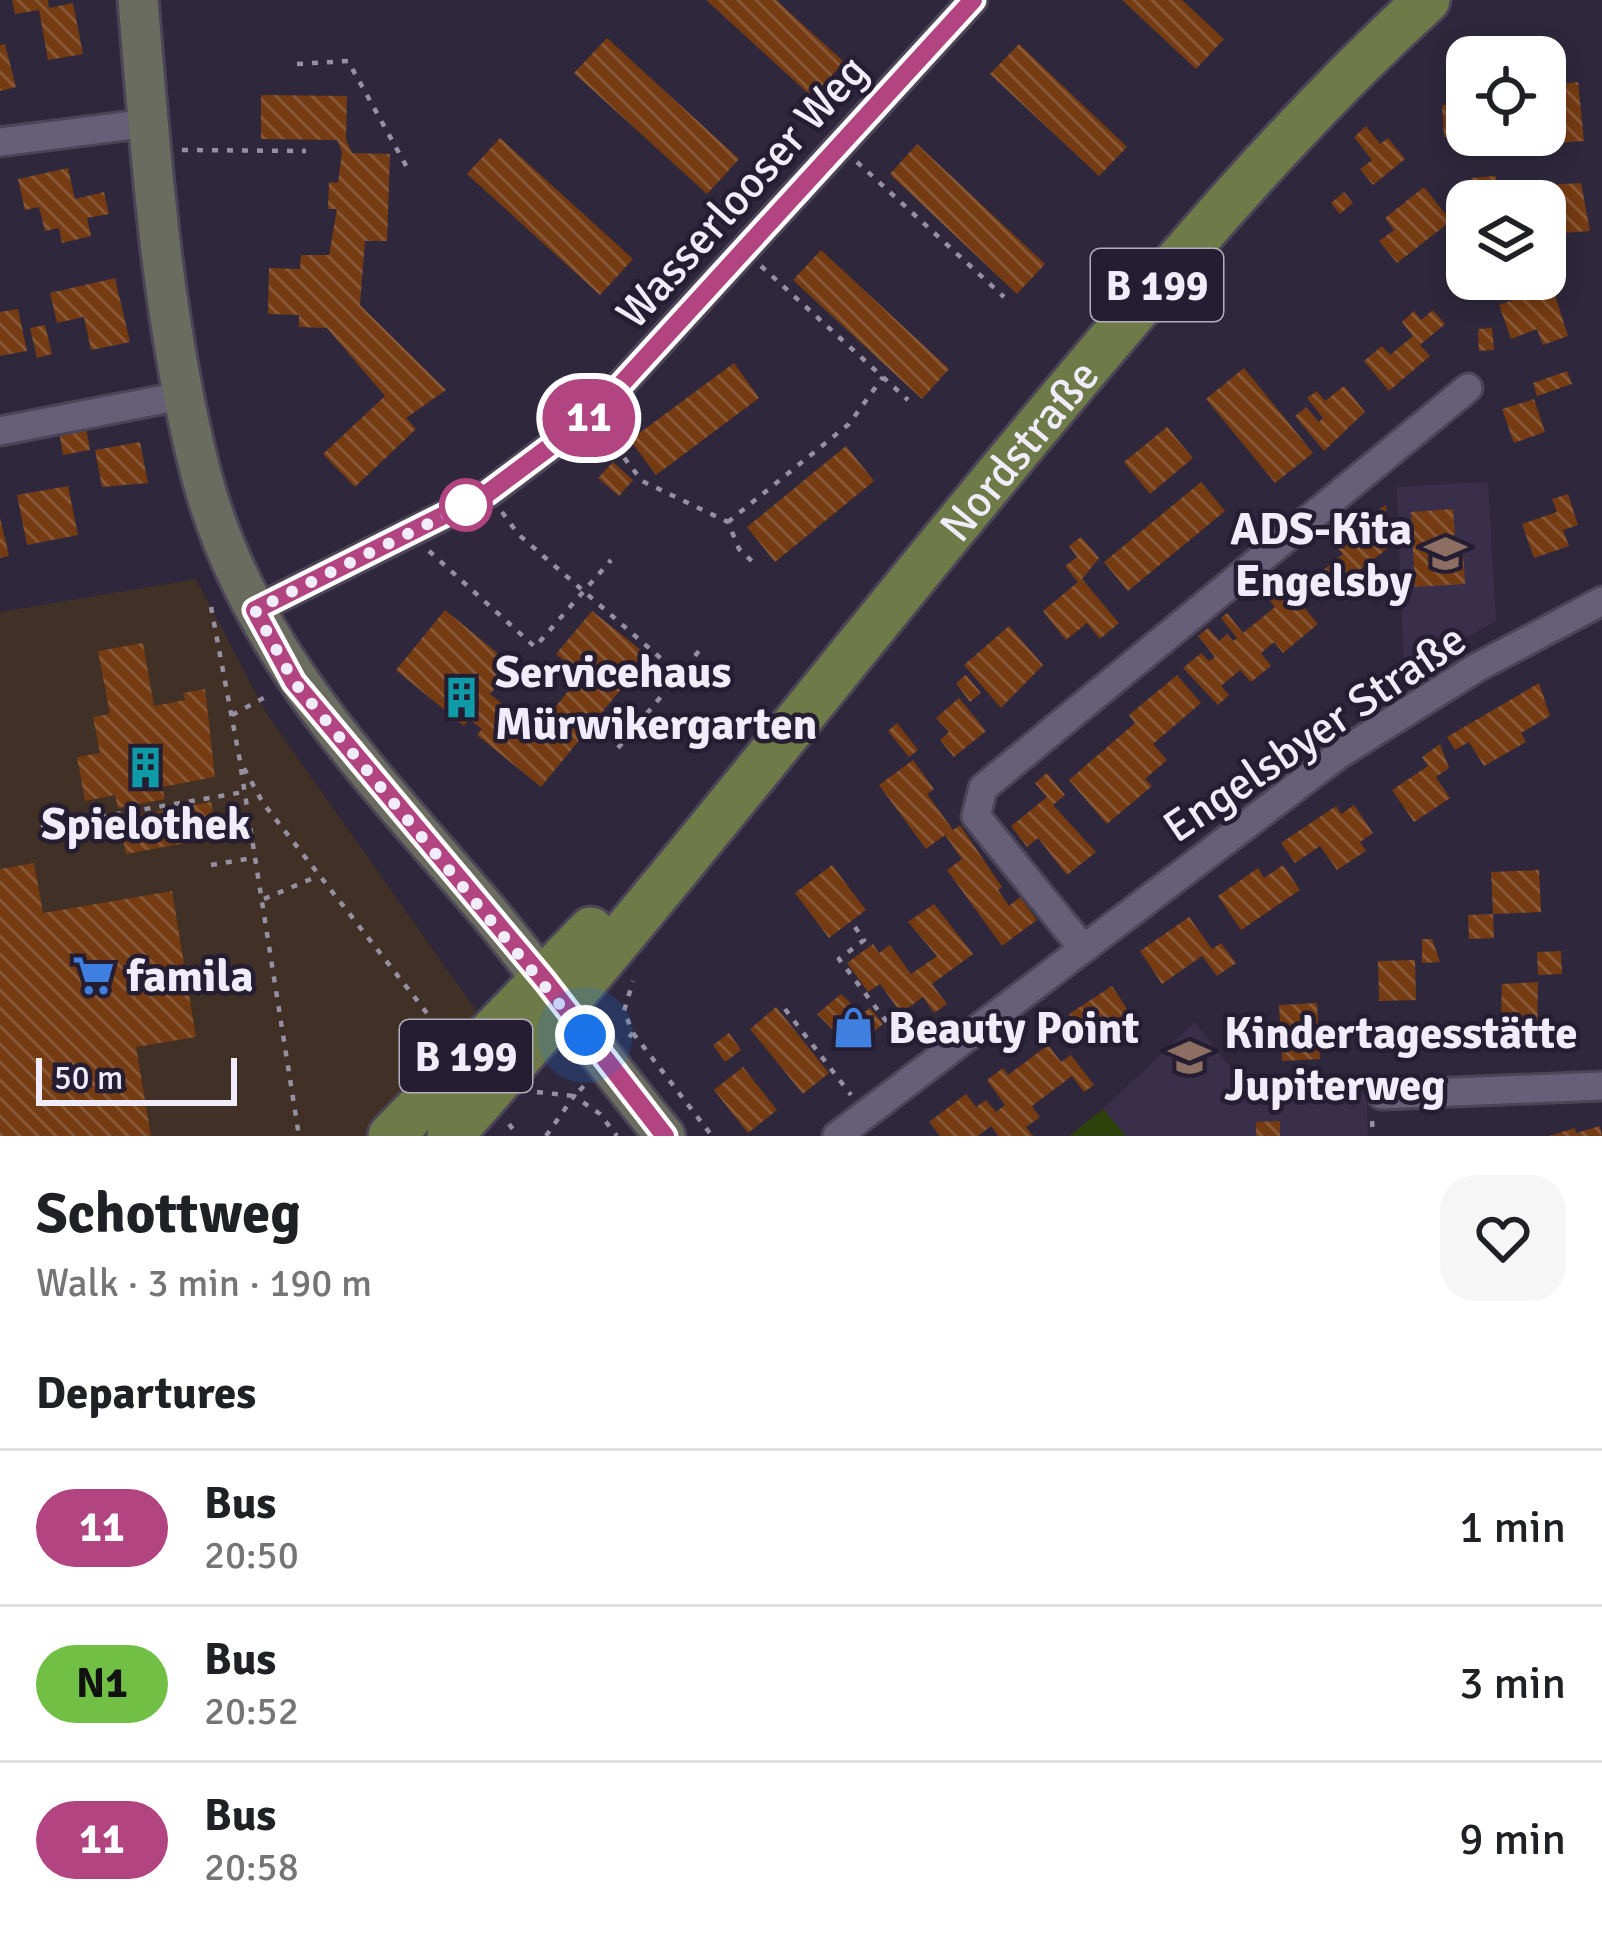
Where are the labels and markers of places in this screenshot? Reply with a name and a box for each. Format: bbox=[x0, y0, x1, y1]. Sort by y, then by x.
unlabelled marker bbox=[441, 480, 491, 530]
place label: ADS-Kita Engelsby bbox=[1230, 502, 1413, 609]
school or university icon: ADS-Kita Engelsby bbox=[1423, 531, 1469, 577]
place label: Servicehaus Mürwikergarten bbox=[495, 645, 817, 752]
building icon: Servicehaus Mürwikergarten bbox=[438, 674, 484, 720]
building icon: Spielothek bbox=[123, 744, 169, 790]
place label: Spielothek bbox=[41, 797, 251, 852]
place label: famila bbox=[126, 949, 253, 1004]
supermarket icon: famila bbox=[70, 952, 116, 998]
place label: Beauty Point bbox=[888, 1001, 1139, 1056]
shop icon: Beauty Point bbox=[831, 1004, 877, 1050]
place label: Kindertagesstätte Jupiterweg bbox=[1224, 1006, 1577, 1113]
school or university icon: Kindertagesstätte Jupiterweg bbox=[1167, 1035, 1213, 1081]

